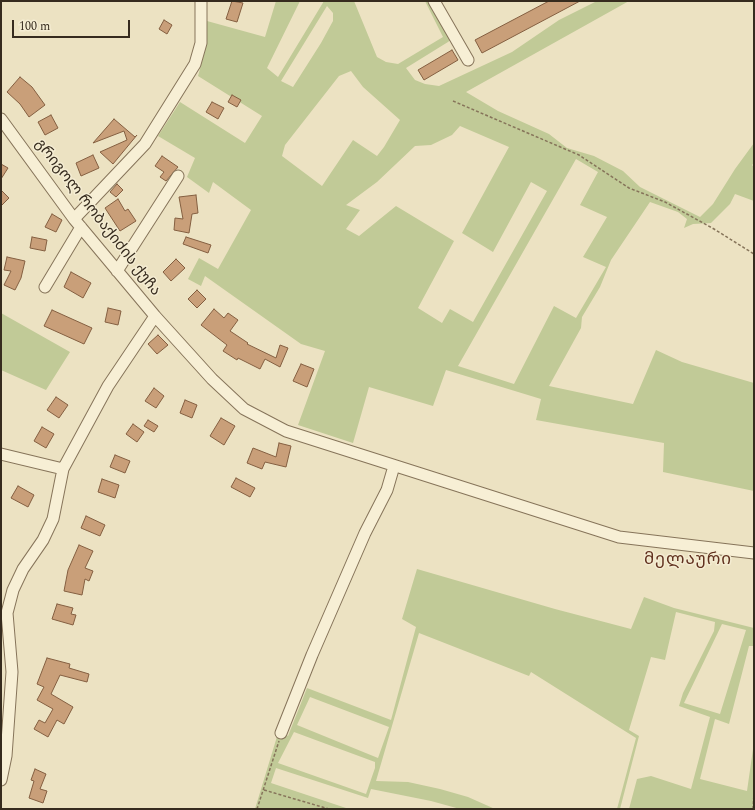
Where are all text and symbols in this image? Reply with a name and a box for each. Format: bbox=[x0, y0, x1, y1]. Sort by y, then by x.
scale bar bbox=[14, 12, 132, 38]
text: 100 m bbox=[19, 17, 50, 36]
street label: გრიგოლ რობაქიძის ქუჩა bbox=[30, 136, 164, 300]
district label: მელაური bbox=[644, 551, 732, 571]

